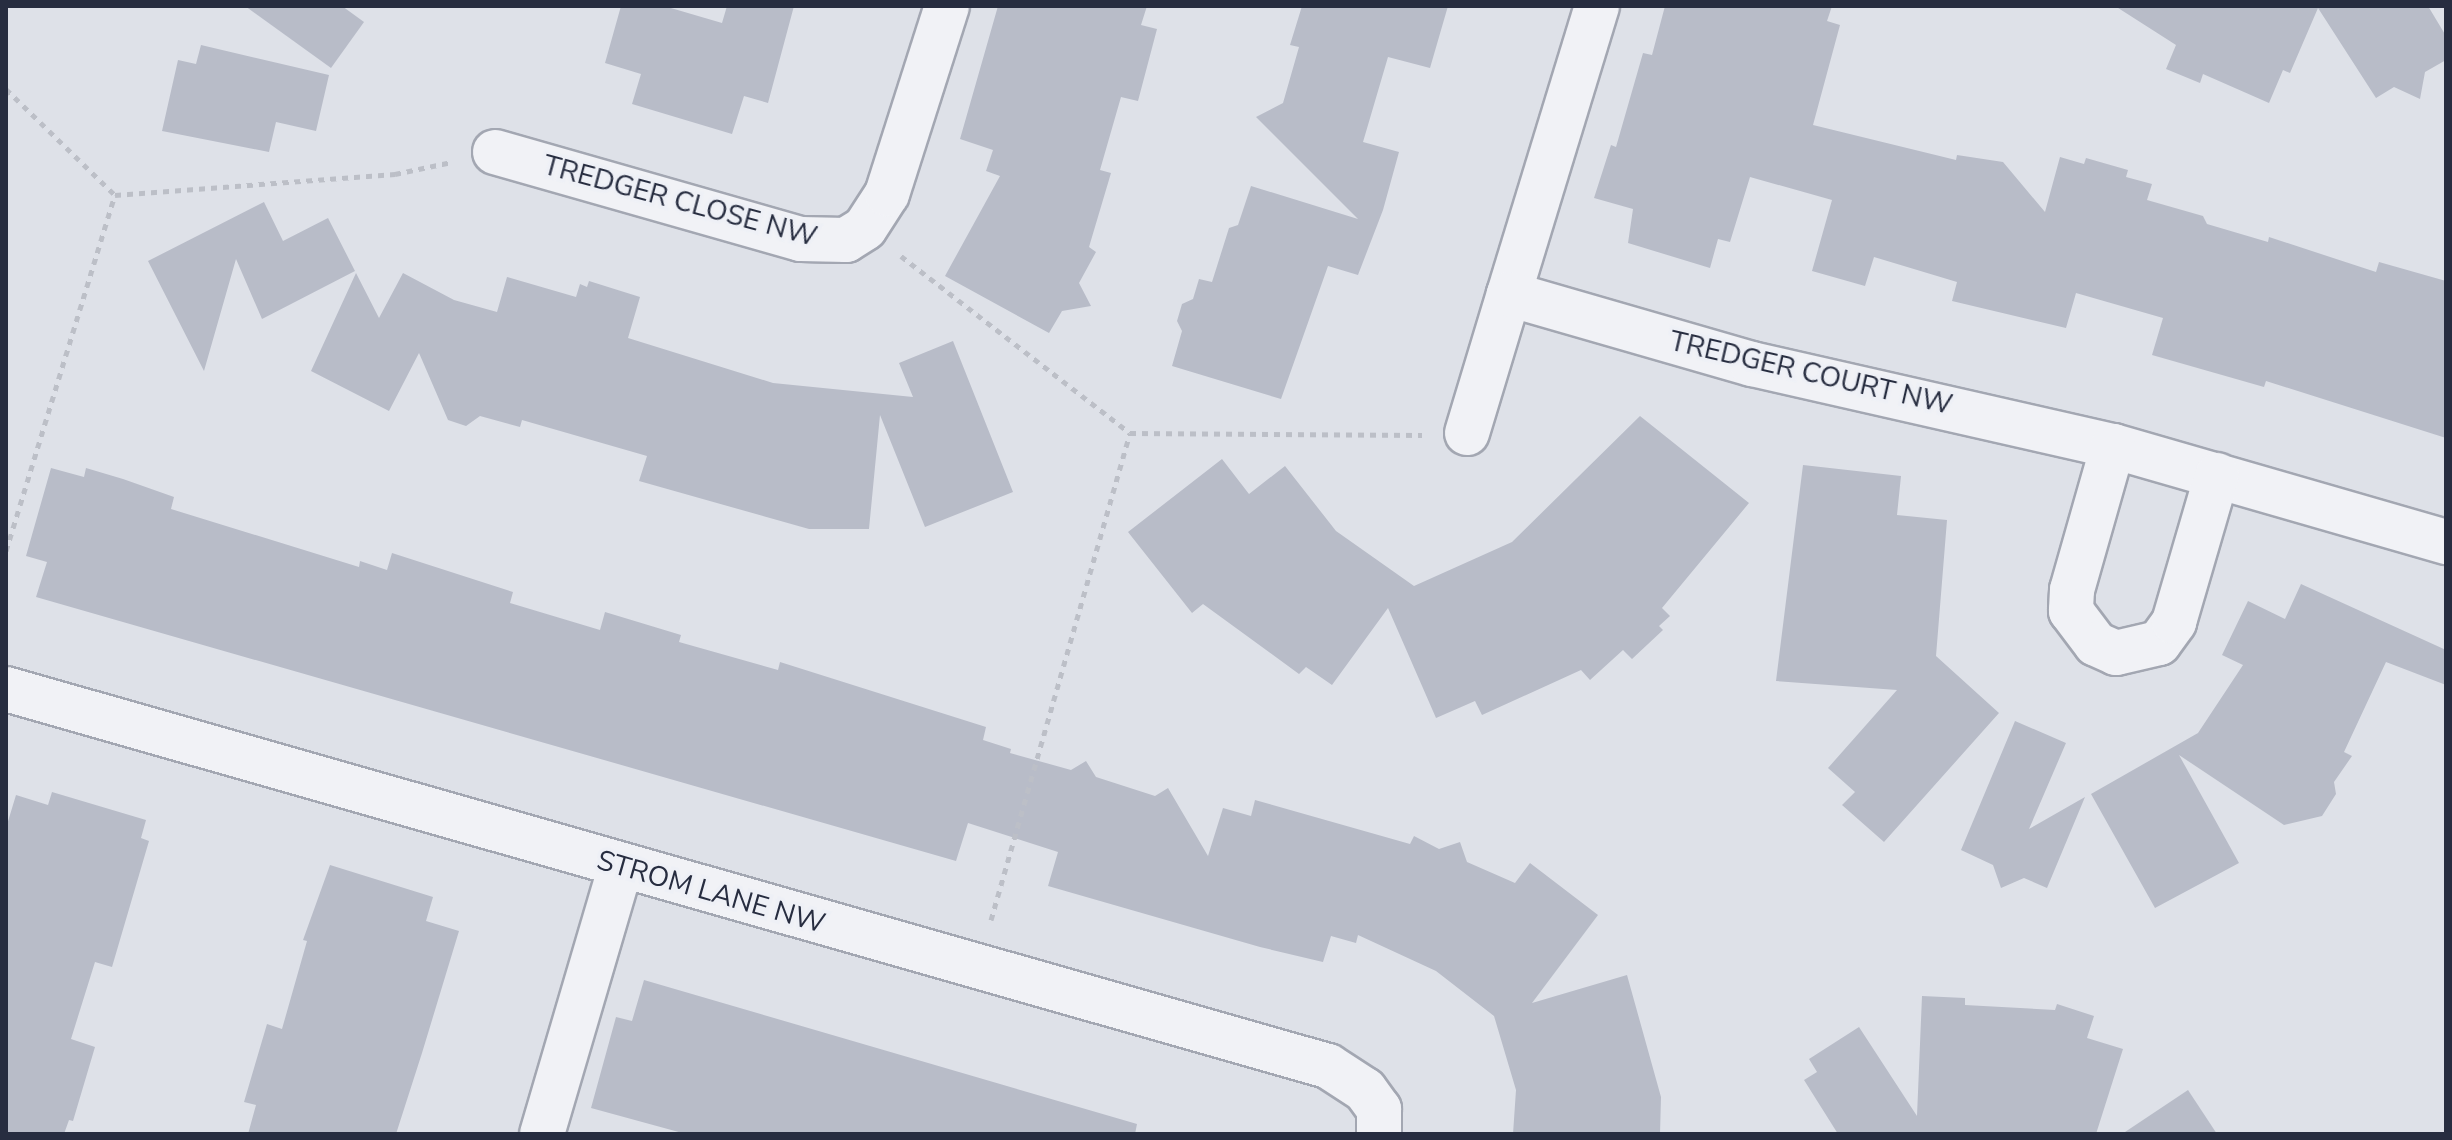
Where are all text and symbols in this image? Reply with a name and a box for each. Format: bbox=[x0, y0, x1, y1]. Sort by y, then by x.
street label: TREDGER CLOSE NW bbox=[539, 148, 821, 254]
street label: TREDGER COURT NW bbox=[1666, 324, 1956, 422]
street label: STROM LANE NW bbox=[593, 843, 829, 941]

